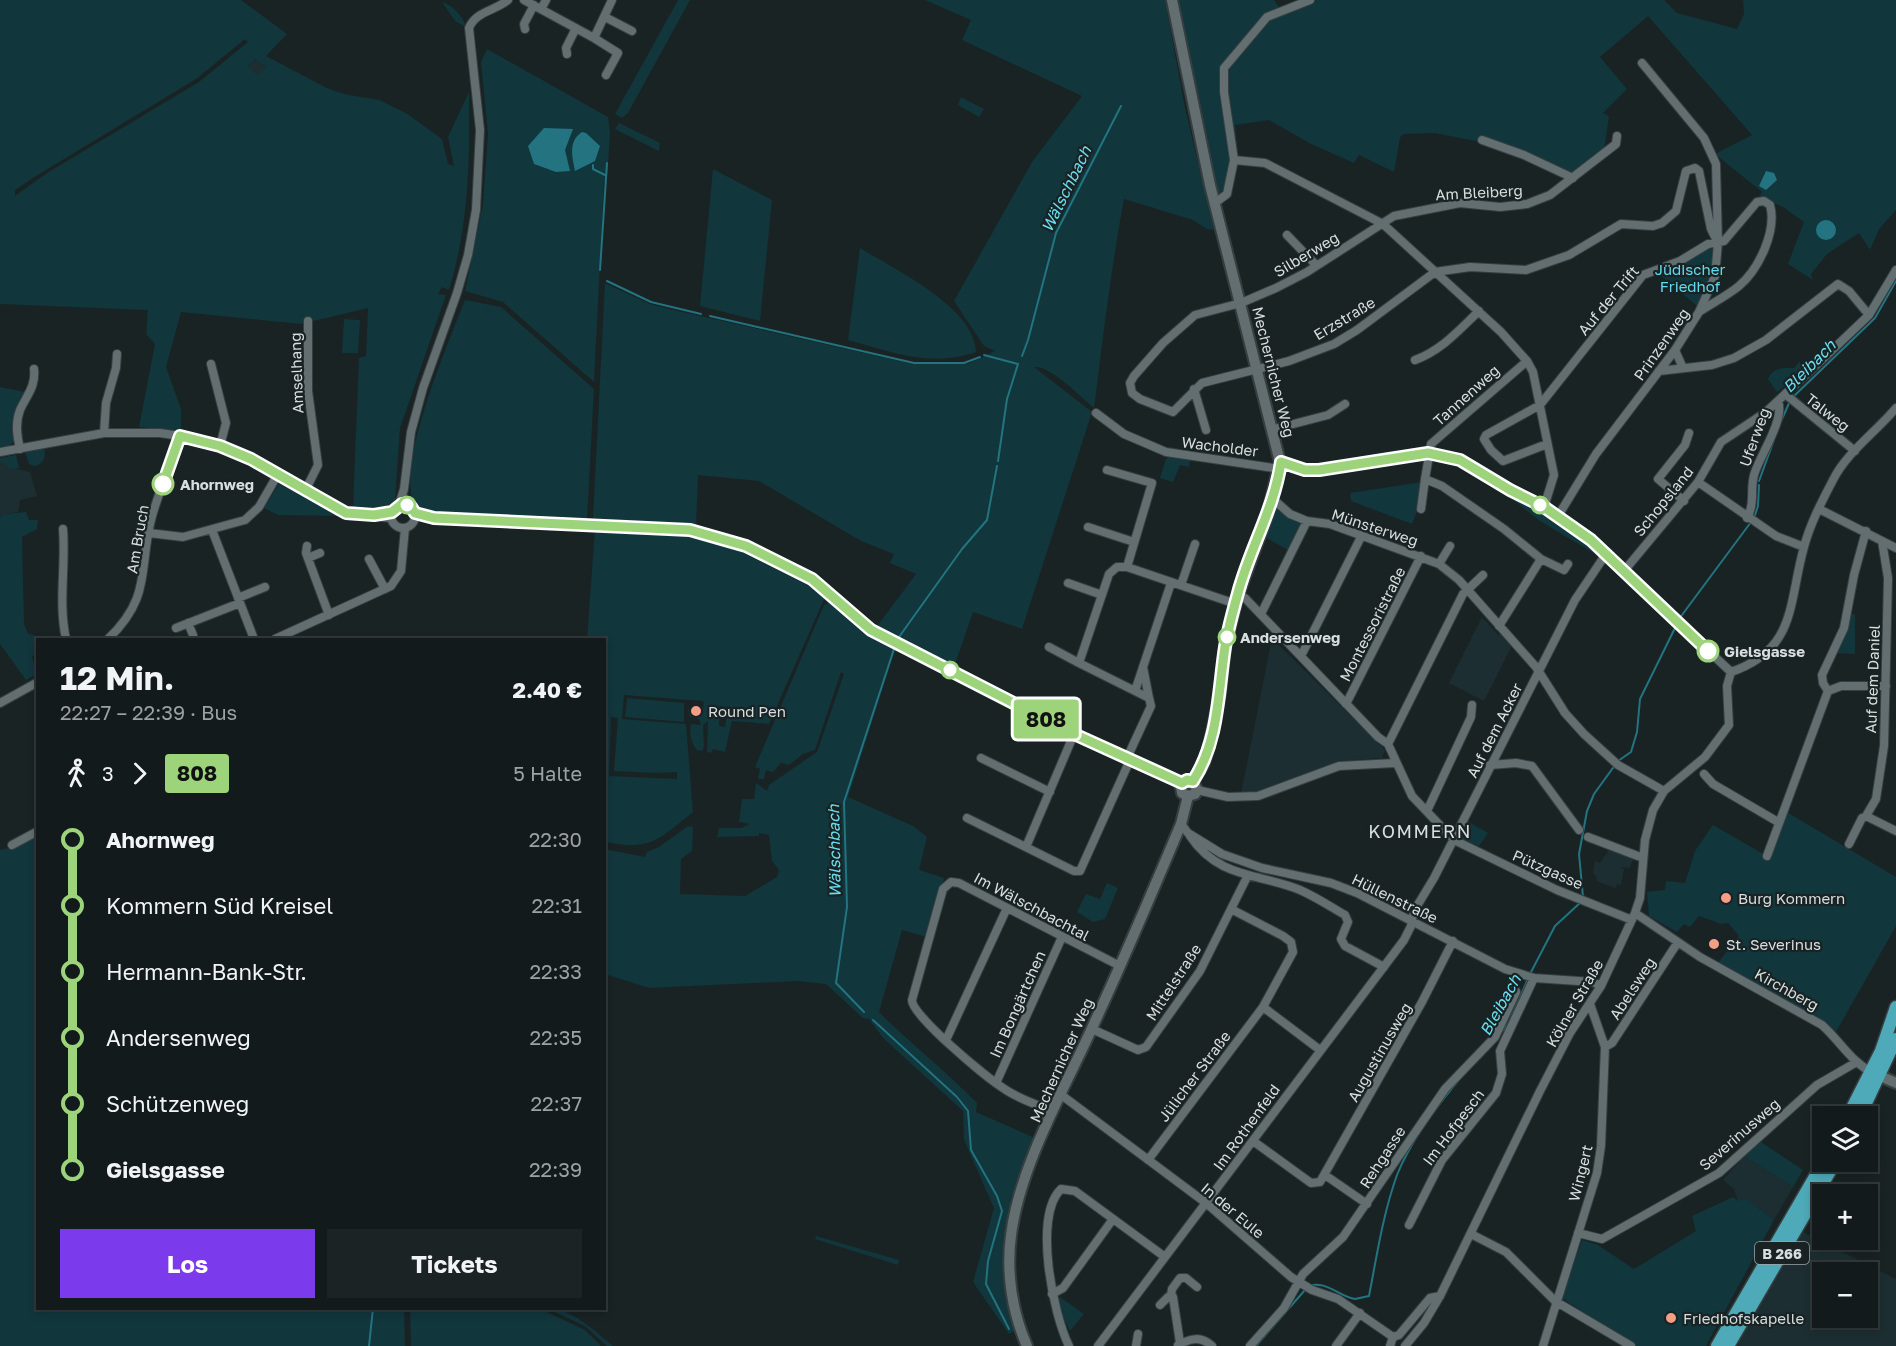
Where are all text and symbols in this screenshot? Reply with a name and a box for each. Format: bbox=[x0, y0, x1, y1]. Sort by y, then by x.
water label: Wälschbach bbox=[1037, 142, 1096, 235]
street label: Am Bleiberg bbox=[1435, 181, 1523, 203]
street label: Silberweg bbox=[1270, 228, 1342, 280]
park label: Jüdischer Friedhof bbox=[1655, 260, 1725, 295]
street label: Auf der Trift bbox=[1574, 262, 1642, 338]
street label: Erzstraße bbox=[1310, 293, 1378, 343]
street label: Prinzenweg bbox=[1629, 304, 1693, 384]
street label: Mechernicher Weg bbox=[1249, 305, 1299, 439]
street label: Amselhang bbox=[286, 332, 306, 414]
water label: Bleibach bbox=[1778, 335, 1840, 397]
street label: Tannenweg bbox=[1429, 361, 1503, 429]
street label: Talweg bbox=[1802, 389, 1854, 435]
street label: Uferweg bbox=[1735, 405, 1773, 469]
street label: Wacholder bbox=[1181, 432, 1260, 460]
street label: Schopsland bbox=[1629, 462, 1697, 540]
marker: Ahornweg bbox=[152, 473, 174, 495]
place label: Ahornweg bbox=[180, 475, 254, 493]
unlabelled marker bbox=[398, 496, 416, 514]
unlabelled marker bbox=[1531, 496, 1549, 514]
street label: Am Bruch bbox=[122, 503, 152, 575]
street label: Münsterweg bbox=[1329, 505, 1421, 549]
street label: Montessoristraße bbox=[1335, 564, 1409, 684]
street label: Auf dem Daniel bbox=[1861, 624, 1883, 734]
marker: Andersenweg bbox=[1218, 628, 1236, 646]
place label: Andersenweg bbox=[1240, 628, 1340, 646]
marker: Gielsgasse bbox=[1697, 640, 1719, 662]
place label: Gielsgasse bbox=[1724, 642, 1805, 660]
text: 12 Min. bbox=[60, 658, 174, 697]
unlabelled marker bbox=[941, 661, 959, 679]
text: 2.40 € bbox=[512, 676, 582, 703]
street label: Auf dem Acker bbox=[1462, 680, 1526, 780]
text: 22:27 – 22:39 · Bus bbox=[60, 700, 237, 724]
line badge: 808 bbox=[1012, 700, 1080, 738]
place label: Round Pen bbox=[708, 702, 786, 720]
marker: Round Pen bbox=[689, 704, 703, 718]
text: 808 bbox=[1026, 706, 1066, 732]
icon: walk bbox=[60, 757, 93, 790]
icon: forward bbox=[123, 757, 156, 790]
text: 808 bbox=[177, 760, 217, 786]
text: 3 bbox=[102, 761, 114, 785]
text: 5 Halte bbox=[513, 761, 582, 785]
water label: Wälschbach bbox=[823, 803, 845, 898]
district label: KOMMERN bbox=[1368, 820, 1472, 842]
text: Ahornweg bbox=[106, 826, 214, 853]
text: 22:30 bbox=[529, 827, 582, 851]
street label: Pützgasse bbox=[1510, 845, 1586, 893]
street label: Im Wälschbachtal bbox=[971, 868, 1093, 944]
street label: Hüllenstraße bbox=[1349, 869, 1441, 927]
place label: Burg Kommern bbox=[1738, 889, 1845, 907]
marker: Burg Kommern bbox=[1719, 891, 1733, 905]
text: Kommern Süd Kreisel bbox=[106, 892, 333, 919]
text: 22:31 bbox=[531, 893, 582, 917]
place label: St. Severinus bbox=[1726, 935, 1821, 953]
marker: St. Severinus bbox=[1707, 937, 1721, 951]
street label: Mittelstraße bbox=[1142, 940, 1205, 1024]
street label: Im Bongärtchen bbox=[985, 948, 1049, 1060]
street label: Abelsweg bbox=[1605, 953, 1659, 1023]
street label: Kölner Straße bbox=[1542, 956, 1607, 1050]
text: Hermann-Bank-Str. bbox=[106, 958, 307, 985]
text: 22:33 bbox=[529, 959, 582, 983]
street label: Kirchberg bbox=[1752, 964, 1822, 1014]
water label: Bleibach bbox=[1475, 970, 1525, 1039]
street label: Mechernicher Weg bbox=[1025, 995, 1097, 1125]
street label: Augustinusweg bbox=[1343, 999, 1415, 1105]
text: Andersenweg bbox=[106, 1024, 251, 1051]
text: 22:35 bbox=[530, 1025, 582, 1049]
street label: Jülicher Straße bbox=[1154, 1027, 1234, 1125]
street label: Im Rothenfeld bbox=[1209, 1081, 1283, 1173]
street label: Im Hofpesch bbox=[1419, 1085, 1487, 1169]
text: Schützenweg bbox=[106, 1090, 249, 1117]
text: 22:37 bbox=[531, 1091, 582, 1115]
street label: Severinusweg bbox=[1695, 1094, 1783, 1174]
map controls bbox=[1812, 1106, 1878, 1328]
button: layers bbox=[1812, 1106, 1878, 1172]
street label: Rehgasse bbox=[1355, 1122, 1409, 1191]
street label: Wingert bbox=[1564, 1143, 1596, 1203]
text: Gielsgasse bbox=[106, 1156, 225, 1183]
text: 22:39 bbox=[529, 1157, 582, 1181]
street label: In der Eule bbox=[1198, 1178, 1268, 1242]
button: + bbox=[1812, 1184, 1878, 1250]
button: Los bbox=[60, 1229, 315, 1298]
button: Tickets bbox=[327, 1229, 582, 1298]
road number: B 266 bbox=[1755, 1242, 1809, 1264]
button: − bbox=[1812, 1262, 1878, 1328]
place label: Friedhofskapelle bbox=[1683, 1309, 1804, 1327]
marker: Friedhofskapelle bbox=[1664, 1311, 1678, 1325]

